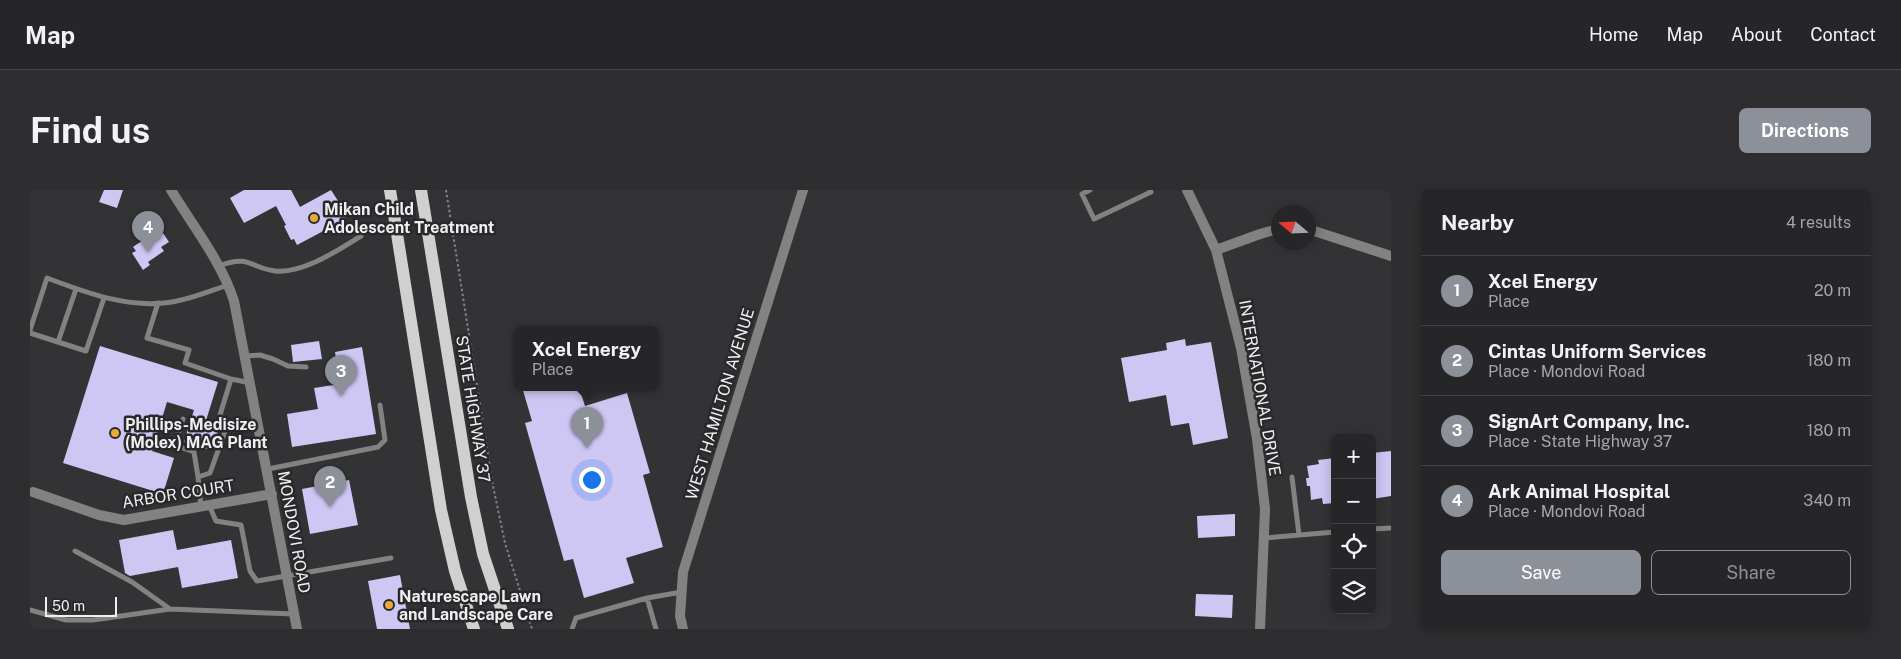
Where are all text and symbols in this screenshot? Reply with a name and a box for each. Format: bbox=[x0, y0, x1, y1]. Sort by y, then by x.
text: Map bbox=[25, 21, 75, 49]
text: Home bbox=[1589, 24, 1639, 45]
text: Map bbox=[1667, 24, 1703, 45]
text: About bbox=[1731, 24, 1782, 45]
text: Contact bbox=[1810, 24, 1876, 45]
button: Directions bbox=[1739, 108, 1871, 153]
text: Find us bbox=[30, 110, 150, 151]
place label: Mikan Child Adolescent Treatment bbox=[324, 200, 495, 237]
north arrow bbox=[1271, 205, 1316, 250]
text: Nearby bbox=[1441, 210, 1514, 235]
pin: 4 bbox=[132, 211, 164, 252]
marker: Mikan Child Adolescent Treatment bbox=[308, 212, 320, 224]
text: 4 results bbox=[1786, 213, 1851, 232]
text: Xcel Energy bbox=[1488, 270, 1598, 292]
text: 1 bbox=[1454, 281, 1460, 300]
text: 20 m bbox=[1814, 281, 1851, 300]
text: Place bbox=[1488, 292, 1530, 311]
street label: INTERNATIONAL DRIVE bbox=[1235, 298, 1285, 478]
street label: WEST HAMILTON AVENUE bbox=[682, 306, 758, 502]
popup bbox=[514, 326, 659, 391]
street label: STATE HIGHWAY 37 bbox=[452, 334, 494, 484]
text: Xcel Energy bbox=[532, 338, 641, 360]
text: Cintas Uniform Services bbox=[1488, 340, 1706, 362]
text: 2 bbox=[1452, 351, 1462, 370]
text: 180 m bbox=[1807, 351, 1851, 370]
pin: 3 bbox=[325, 355, 357, 396]
text: Place bbox=[532, 360, 573, 379]
text: Place · Mondovi Road bbox=[1488, 362, 1645, 381]
pin: 1 bbox=[571, 407, 603, 448]
text: SignArt Company, Inc. bbox=[1488, 410, 1690, 432]
place label: Phillips-Medisize (Molex) MAG Plant bbox=[125, 415, 268, 452]
text: 3 bbox=[1452, 421, 1462, 440]
text: 180 m bbox=[1807, 421, 1851, 440]
marker: Phillips-Medisize (Molex) MAG Plant bbox=[109, 427, 121, 439]
text: Place · State Highway 37 bbox=[1488, 432, 1672, 451]
map controls bbox=[1331, 434, 1376, 614]
button: + bbox=[1331, 434, 1376, 479]
pin: 2 bbox=[314, 466, 346, 507]
your location bbox=[579, 467, 605, 493]
street label: MONDOVI ROAD bbox=[274, 469, 314, 595]
street label: ARBOR COURT bbox=[121, 476, 236, 512]
button: − bbox=[1331, 479, 1376, 524]
text: Ark Animal Hospital bbox=[1488, 480, 1670, 502]
text: 4 bbox=[1452, 491, 1462, 510]
text: 340 m bbox=[1803, 491, 1851, 510]
text: Place · Mondovi Road bbox=[1488, 502, 1645, 521]
button: locate bbox=[1331, 524, 1376, 569]
button: Save bbox=[1441, 550, 1641, 595]
button: Share bbox=[1651, 550, 1851, 595]
button: layers bbox=[1331, 569, 1376, 614]
place label: Naturescape Lawn and Landscape Care bbox=[399, 587, 553, 624]
scale bar bbox=[45, 594, 118, 617]
text: 50 m bbox=[52, 598, 85, 614]
marker: Naturescape Lawn and Landscape Care bbox=[383, 599, 395, 611]

